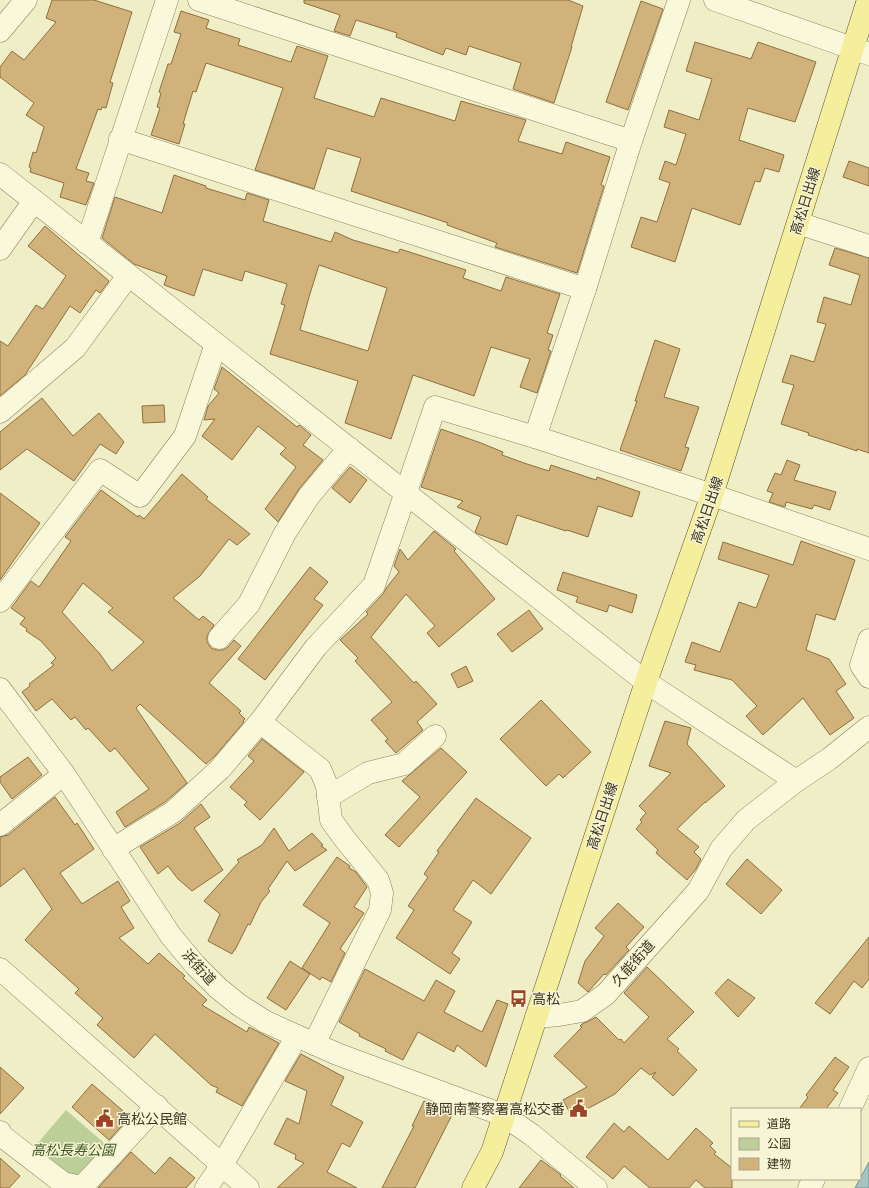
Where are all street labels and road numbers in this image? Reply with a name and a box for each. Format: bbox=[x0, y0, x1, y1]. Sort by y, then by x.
street label: 高松日出線 bbox=[787, 165, 824, 237]
street label: 高松日出線 bbox=[688, 474, 727, 546]
street label: 高松日出線 bbox=[584, 780, 621, 852]
street label: 久能街道 bbox=[608, 937, 658, 990]
street label: 浜街道 bbox=[178, 946, 219, 989]

